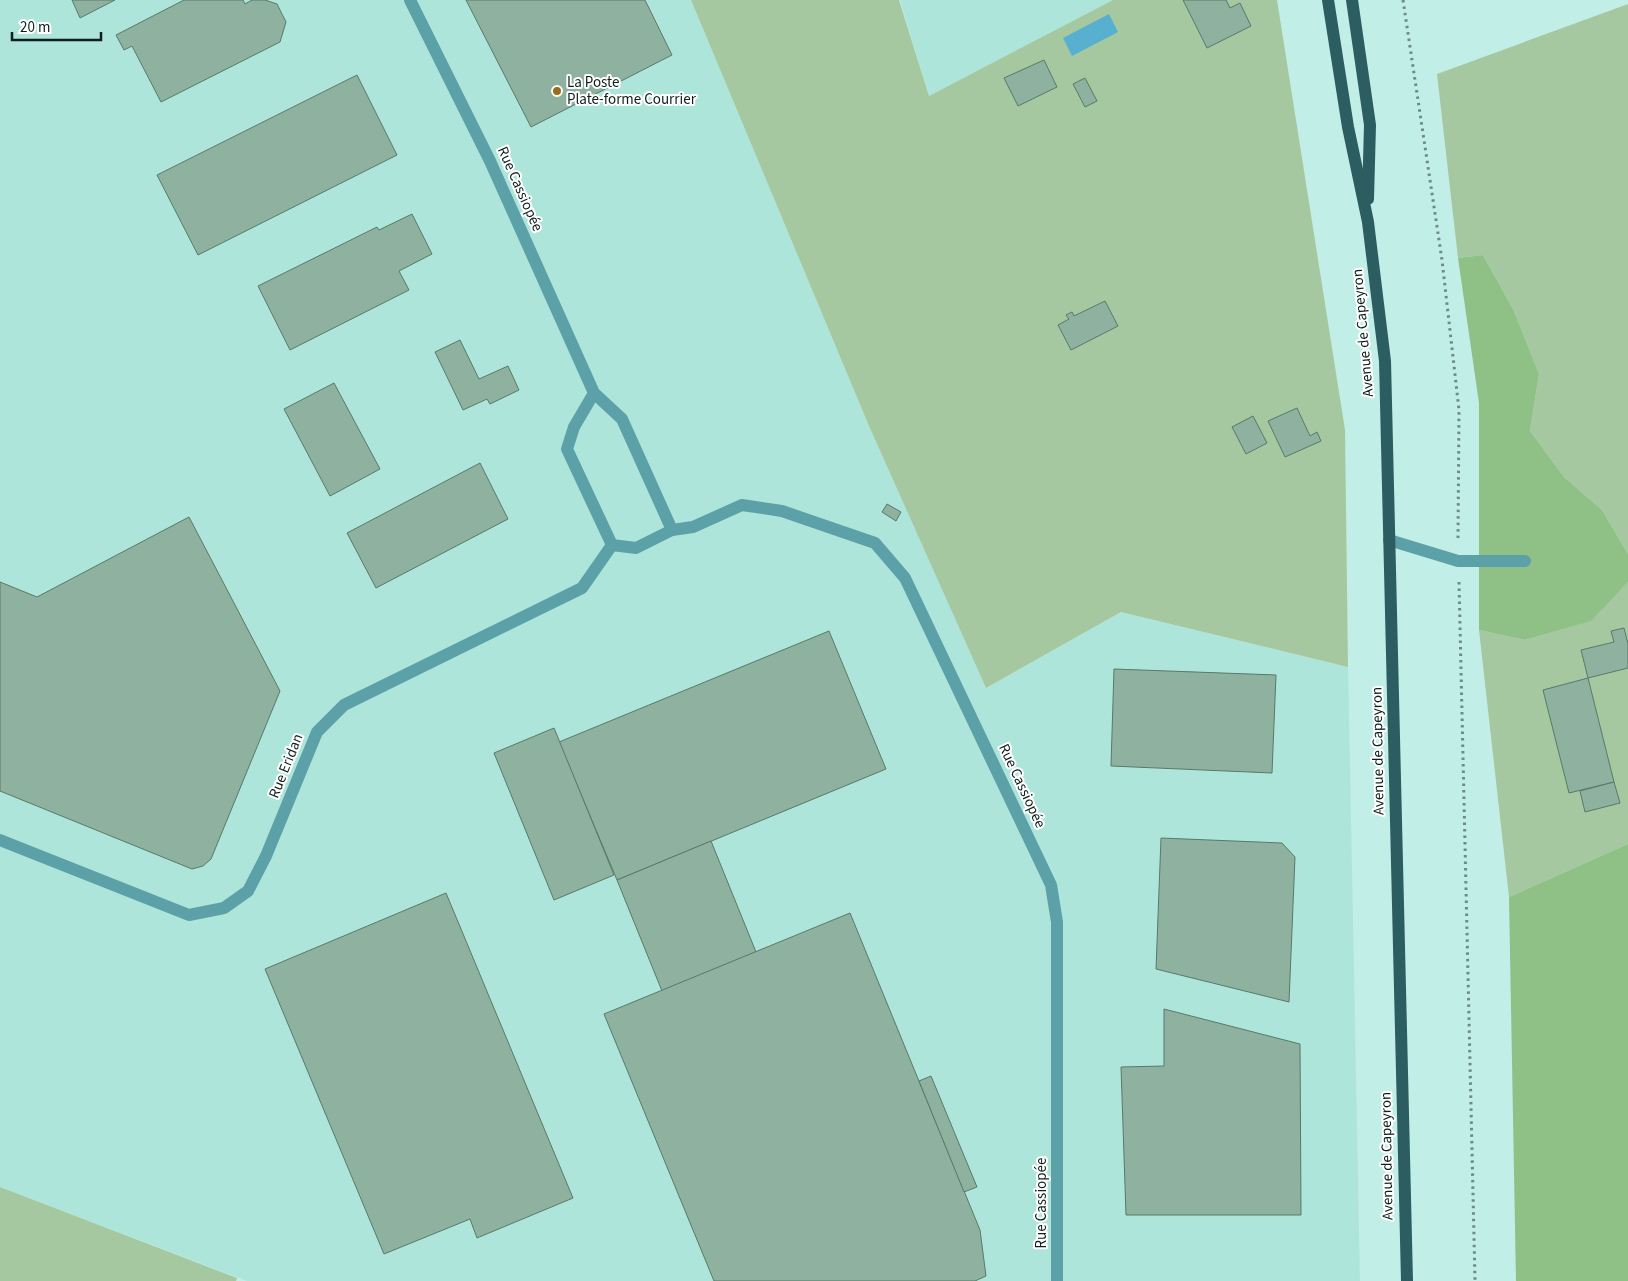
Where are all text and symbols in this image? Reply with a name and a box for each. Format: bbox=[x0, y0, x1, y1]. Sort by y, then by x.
scale bar bbox=[12, 10, 101, 42]
text: 20 m bbox=[20, 17, 50, 38]
place label: La Poste Plate-forme Courrier bbox=[567, 72, 697, 110]
marker: La Poste Plate-forme Courrier bbox=[551, 85, 563, 97]
street label: Rue Cassiopée bbox=[492, 143, 548, 235]
street label: Avenue de Capeyron bbox=[1347, 268, 1379, 398]
street label: Avenue de Capeyron bbox=[1366, 687, 1390, 815]
street label: Rue Eridan bbox=[264, 731, 308, 801]
street label: Rue Cassiopée bbox=[993, 740, 1051, 832]
street label: Avenue de Capeyron bbox=[1375, 1092, 1399, 1220]
street label: Rue Cassiopée bbox=[1031, 1158, 1052, 1248]

